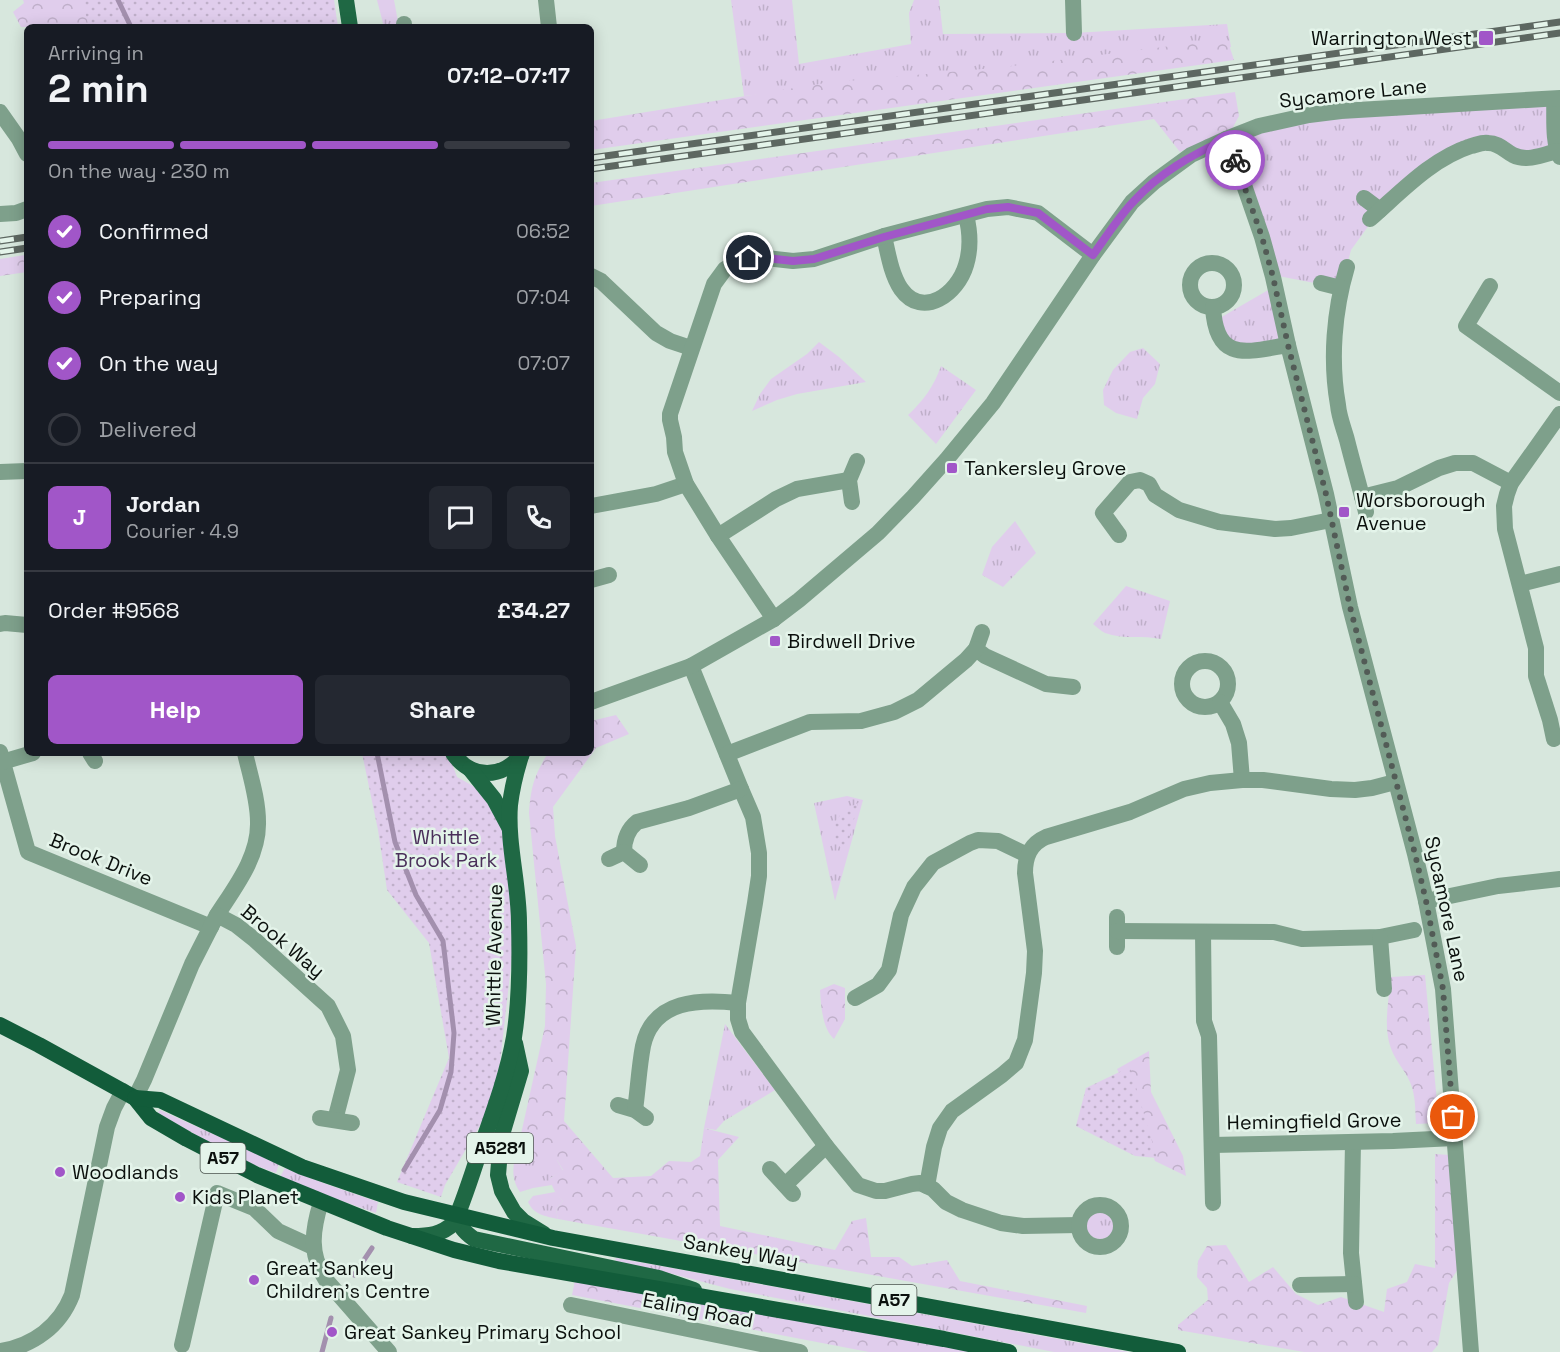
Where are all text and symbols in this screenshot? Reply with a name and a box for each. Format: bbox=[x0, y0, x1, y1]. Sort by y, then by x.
place label: Warrington West bbox=[1311, 25, 1472, 51]
marker: Warrington West bbox=[1477, 29, 1495, 47]
text: Arriving in bbox=[48, 40, 144, 66]
text: 07:12–07:17 bbox=[447, 61, 570, 89]
text: 2 min bbox=[48, 64, 149, 113]
street label: Sycamore Lane bbox=[1278, 72, 1428, 114]
courier bbox=[1205, 130, 1265, 190]
icon: bike bbox=[1219, 144, 1252, 177]
text: On the way · 230 m bbox=[48, 158, 230, 184]
icon: check bbox=[48, 215, 81, 248]
text: Confirmed bbox=[99, 217, 209, 245]
text: 06:52 bbox=[516, 218, 570, 244]
pin bbox=[723, 232, 774, 283]
icon: home bbox=[732, 241, 765, 274]
icon: check bbox=[48, 281, 81, 314]
text: Preparing bbox=[99, 283, 201, 311]
text: 07:04 bbox=[516, 284, 570, 310]
icon: check bbox=[48, 347, 81, 380]
text: On the way bbox=[99, 349, 218, 377]
text: 07:07 bbox=[517, 350, 570, 376]
text: Delivered bbox=[99, 415, 197, 443]
place label: Tankersley Grove bbox=[964, 455, 1126, 481]
marker: Tankersley Grove bbox=[945, 461, 959, 475]
button: chat bbox=[429, 486, 492, 549]
button: phone bbox=[507, 486, 570, 549]
place label: Worsborough Avenue bbox=[1356, 487, 1486, 536]
text: Jordan bbox=[126, 490, 201, 518]
text: J bbox=[73, 503, 86, 531]
marker: Worsborough Avenue bbox=[1337, 505, 1351, 519]
text: Courier · 4.9 bbox=[126, 518, 239, 544]
text: Order #9568 bbox=[48, 596, 179, 624]
text: £34.27 bbox=[497, 596, 570, 624]
place label: Birdwell Drive bbox=[787, 628, 916, 654]
marker: Birdwell Drive bbox=[768, 634, 782, 648]
button: Help bbox=[48, 675, 303, 744]
button: Share bbox=[315, 675, 570, 744]
park label: Whittle Brook Park bbox=[395, 824, 498, 873]
street label: Brook Drive bbox=[46, 827, 156, 891]
street label: Sycamore Lane bbox=[1419, 834, 1475, 984]
street label: Whittle Avenue bbox=[480, 884, 508, 1026]
street label: Brook Way bbox=[236, 898, 330, 984]
pin bbox=[1427, 1091, 1478, 1142]
icon: bag bbox=[1436, 1100, 1469, 1133]
street label: Hemingfield Grove bbox=[1226, 1106, 1402, 1136]
road number: A5281 bbox=[467, 1133, 533, 1163]
road number: A57 bbox=[200, 1143, 246, 1173]
place label: Woodlands bbox=[72, 1159, 179, 1185]
marker: Woodlands bbox=[53, 1165, 67, 1179]
place label: Kids Planet bbox=[192, 1184, 299, 1210]
marker: Kids Planet bbox=[173, 1190, 187, 1204]
street label: Sankey Way bbox=[682, 1228, 800, 1274]
place label: Great Sankey Children's Centre bbox=[266, 1255, 430, 1304]
marker: Great Sankey Children's Centre bbox=[247, 1273, 261, 1287]
road number: A57 bbox=[872, 1285, 916, 1315]
street label: Ealing Road bbox=[641, 1287, 755, 1333]
place label: Great Sankey Primary School bbox=[344, 1319, 621, 1345]
marker: Great Sankey Primary School bbox=[325, 1325, 339, 1339]

